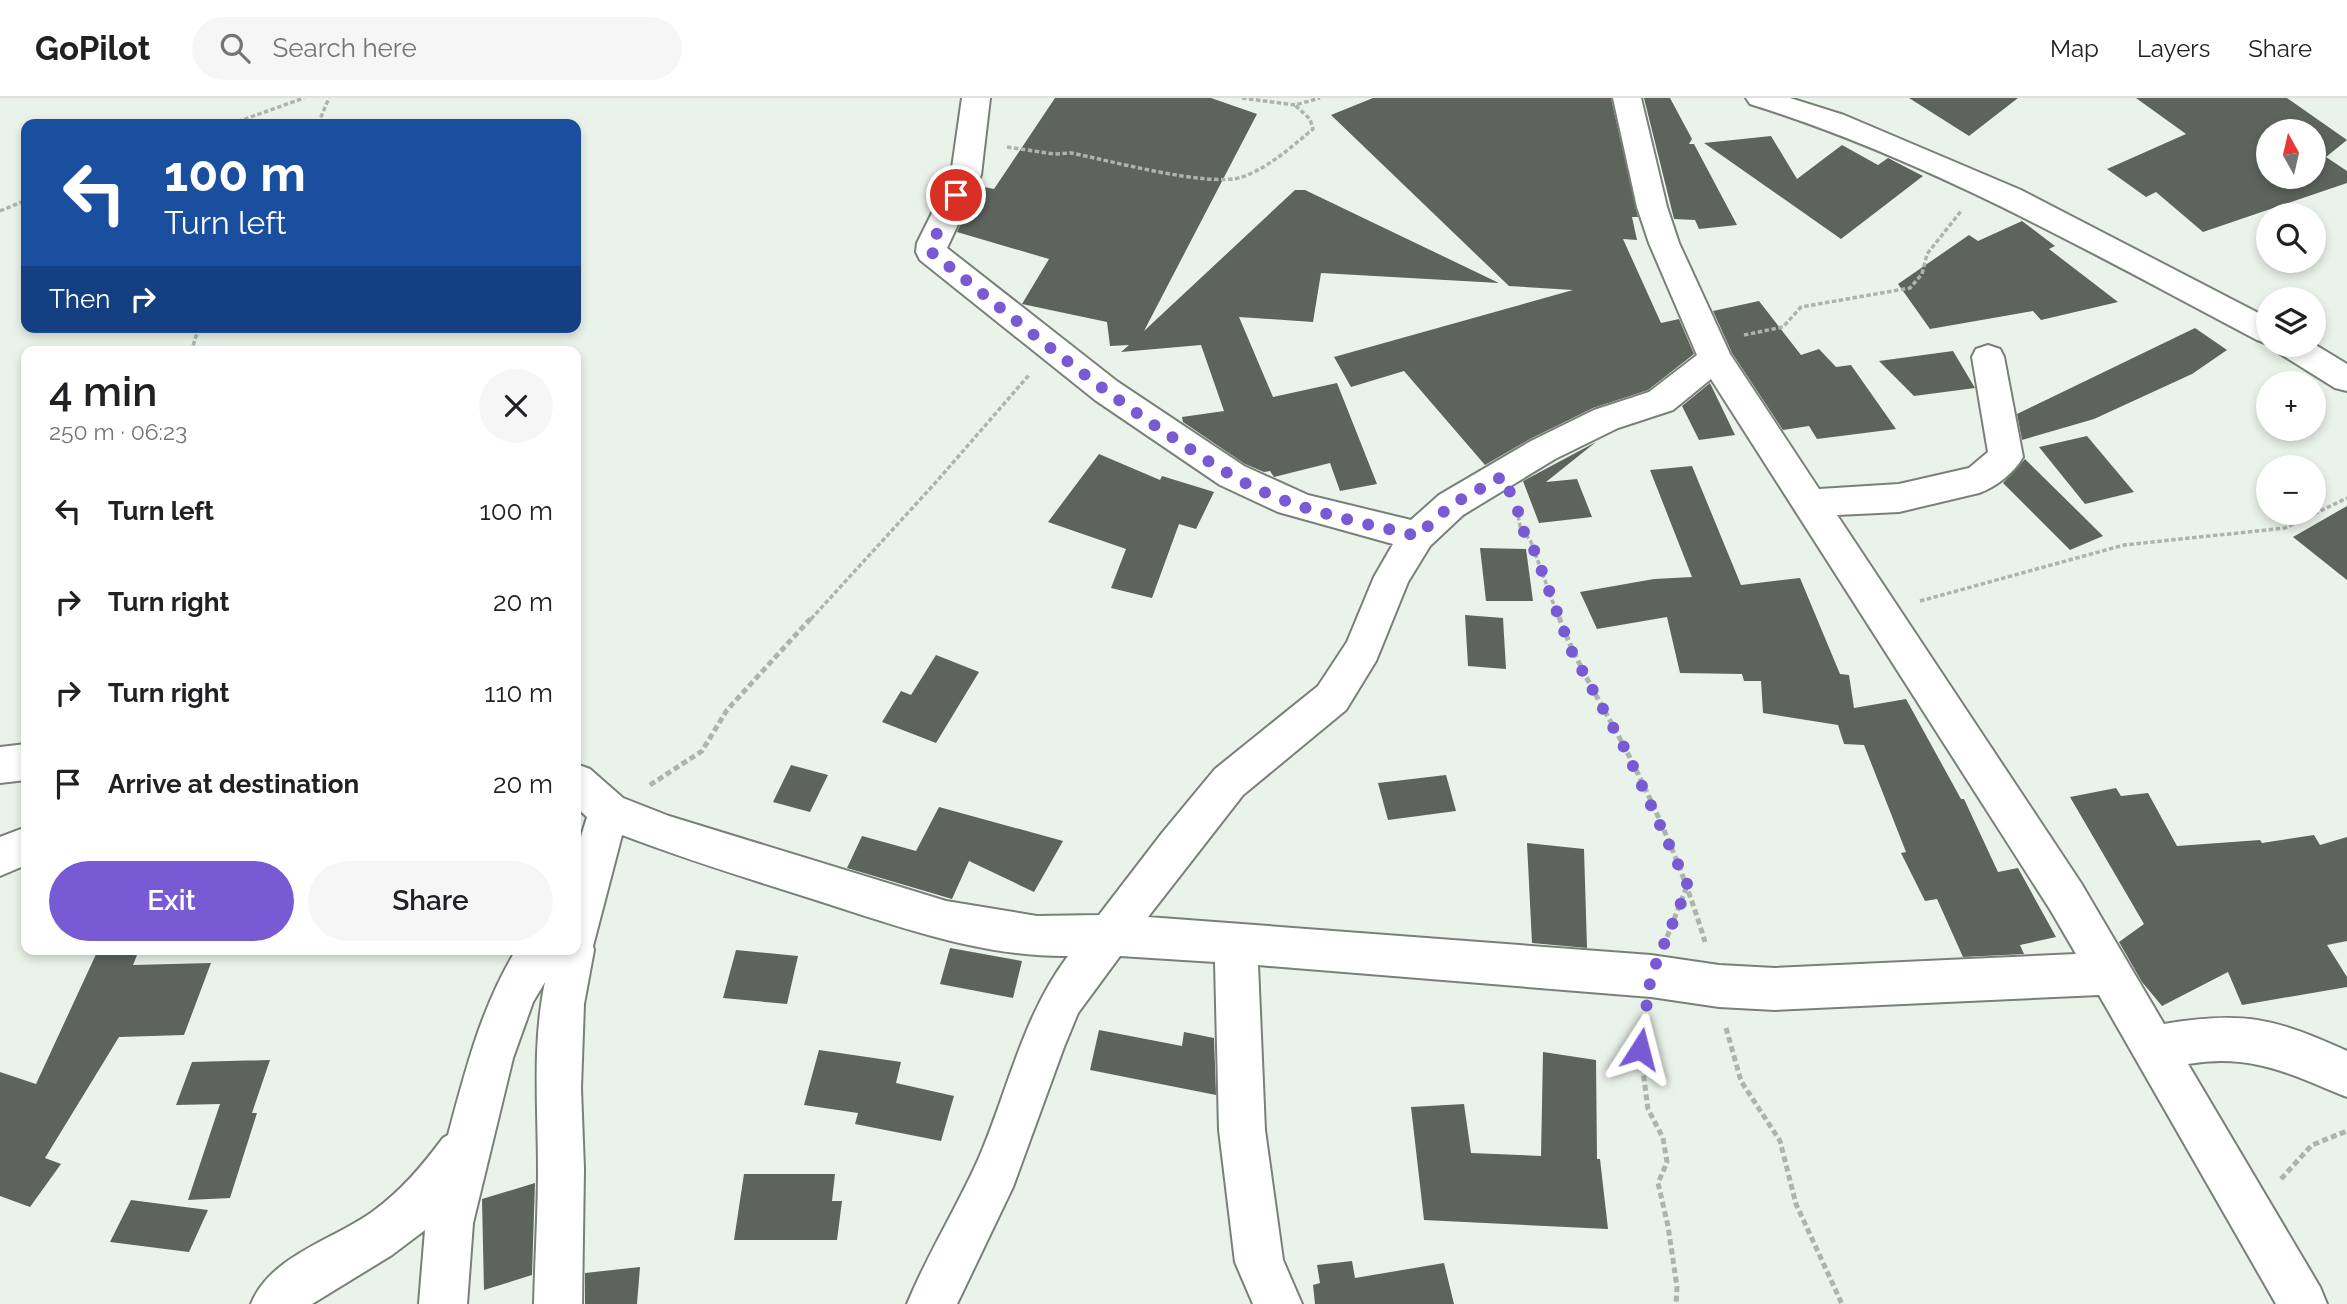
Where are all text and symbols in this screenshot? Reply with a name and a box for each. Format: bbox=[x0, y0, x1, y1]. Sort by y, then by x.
search box bbox=[192, 17, 682, 80]
text: GoPilot bbox=[35, 29, 150, 68]
icon: search bbox=[216, 29, 254, 67]
text: Search here bbox=[272, 33, 417, 63]
text: Map bbox=[2050, 34, 2099, 63]
text: Layers bbox=[2137, 34, 2210, 63]
text: Share bbox=[2248, 34, 2312, 63]
north arrow bbox=[2256, 119, 2326, 189]
map controls bbox=[2256, 119, 2326, 525]
text: 100 m bbox=[164, 145, 306, 202]
icon: left bbox=[49, 147, 140, 238]
pin bbox=[926, 165, 986, 225]
icon: arrive bbox=[937, 176, 975, 214]
button: search bbox=[2256, 203, 2326, 273]
text: Turn left bbox=[164, 204, 286, 241]
icon: right bbox=[124, 280, 162, 318]
text: Then bbox=[49, 284, 110, 314]
button: layers bbox=[2256, 287, 2326, 357]
text: 4 min bbox=[49, 367, 157, 416]
button: close bbox=[479, 369, 553, 443]
button: + bbox=[2256, 371, 2326, 441]
text: 250 m · 06:23 bbox=[49, 418, 187, 445]
button: − bbox=[2256, 455, 2326, 525]
icon: left bbox=[49, 492, 87, 530]
text: Turn left bbox=[108, 496, 214, 526]
text: 100 m bbox=[480, 496, 553, 526]
icon: right bbox=[49, 583, 87, 621]
text: Turn right bbox=[108, 587, 229, 617]
text: 20 m bbox=[493, 587, 553, 617]
icon: right bbox=[49, 674, 87, 712]
text: Turn right bbox=[108, 678, 229, 708]
text: 110 m bbox=[484, 678, 553, 708]
icon: arrive bbox=[49, 765, 87, 803]
text: Arrive at destination bbox=[108, 769, 359, 799]
text: 20 m bbox=[493, 769, 553, 799]
button: Exit bbox=[49, 861, 294, 941]
button: Share bbox=[308, 861, 553, 941]
position arrow bbox=[1603, 1012, 1677, 1086]

